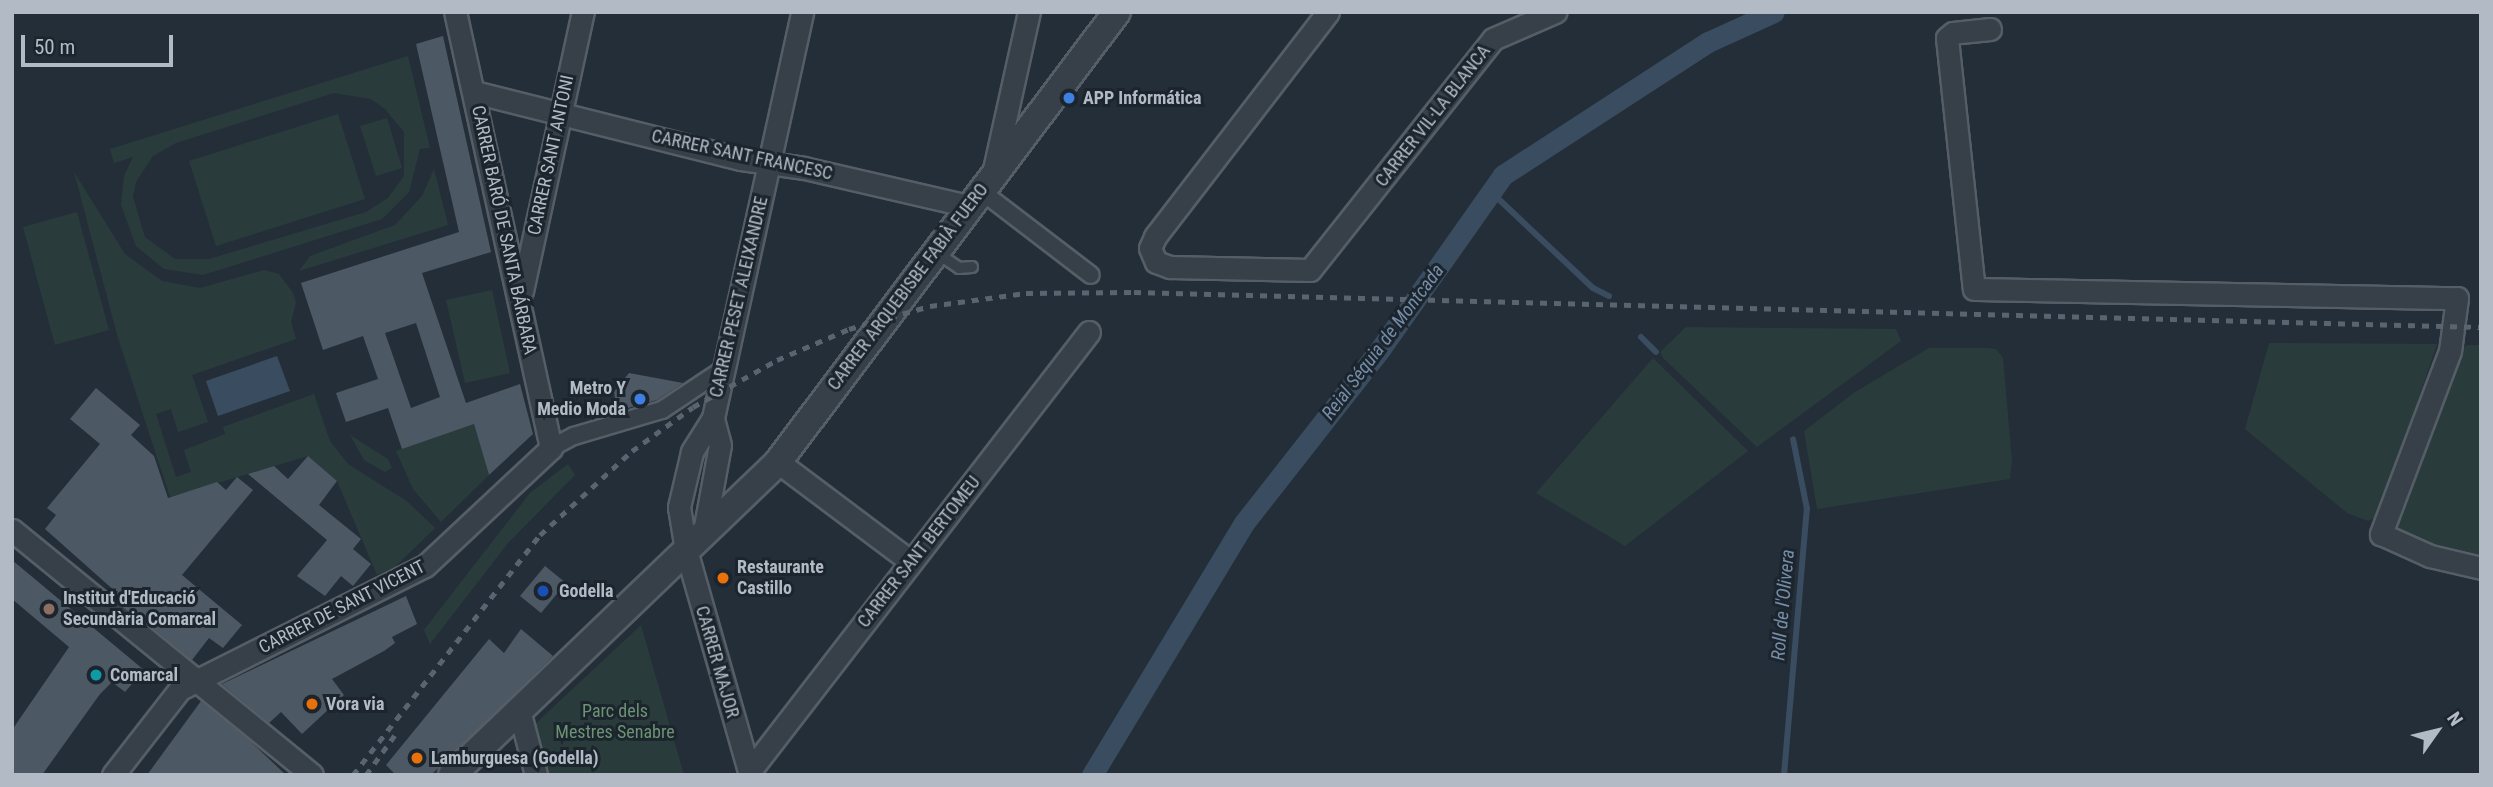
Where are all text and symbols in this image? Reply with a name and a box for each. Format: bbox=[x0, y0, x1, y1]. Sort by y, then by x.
scale bar bbox=[24, 21, 177, 65]
text: 50 m bbox=[34, 35, 75, 59]
street label: CARRER VIL·LA BLANCA bbox=[1371, 41, 1495, 191]
street label: CARRER SANT ANTONI bbox=[523, 73, 579, 237]
place label: APP Informática bbox=[1083, 87, 1202, 109]
marker: APP Informática bbox=[1061, 90, 1077, 106]
street label: CARRER BARÓ DE SANTA BÁRBARA bbox=[467, 103, 541, 357]
street label: CARRER SANT FRANCESC bbox=[649, 125, 835, 185]
street label: CARRER ARQUEBISBE FABIÀ FUERO bbox=[823, 179, 993, 395]
street label: CARRER PESET ALEIXANDRE bbox=[705, 194, 773, 400]
water label: Reial Séquia de Montcada bbox=[1317, 260, 1449, 424]
place label: Metro Y Medio Moda bbox=[537, 378, 626, 420]
marker: Metro Y Medio Moda bbox=[632, 391, 648, 407]
street label: CARRER SANT BERTOMEU bbox=[853, 472, 985, 632]
water label: Roll de l'Olivera bbox=[1767, 549, 1799, 661]
street label: CARRER DE SANT VICENT bbox=[255, 556, 429, 658]
place label: Restaurante Castillo bbox=[737, 557, 824, 600]
marker: Restaurante Castillo bbox=[715, 570, 731, 586]
place label: Godella bbox=[559, 580, 614, 602]
marker: Godella bbox=[533, 581, 553, 601]
place label: Institut d'Educació Secundària Comarcal bbox=[63, 588, 216, 630]
marker: Institut d'Educació Secundària Comarcal bbox=[41, 601, 57, 617]
street label: CARRER MAJOR bbox=[691, 603, 743, 721]
place label: Comarcal bbox=[110, 664, 178, 686]
marker: Comarcal bbox=[88, 667, 104, 683]
place label: Vora via bbox=[326, 693, 384, 715]
marker: Vora via bbox=[304, 696, 320, 712]
north arrow bbox=[2402, 696, 2472, 766]
park label: Parc dels Mestres Senabre bbox=[555, 701, 675, 744]
text: N bbox=[2442, 708, 2468, 730]
place label: Lamburguesa (Godella) bbox=[431, 747, 599, 769]
marker: Lamburguesa (Godella) bbox=[409, 750, 425, 766]

